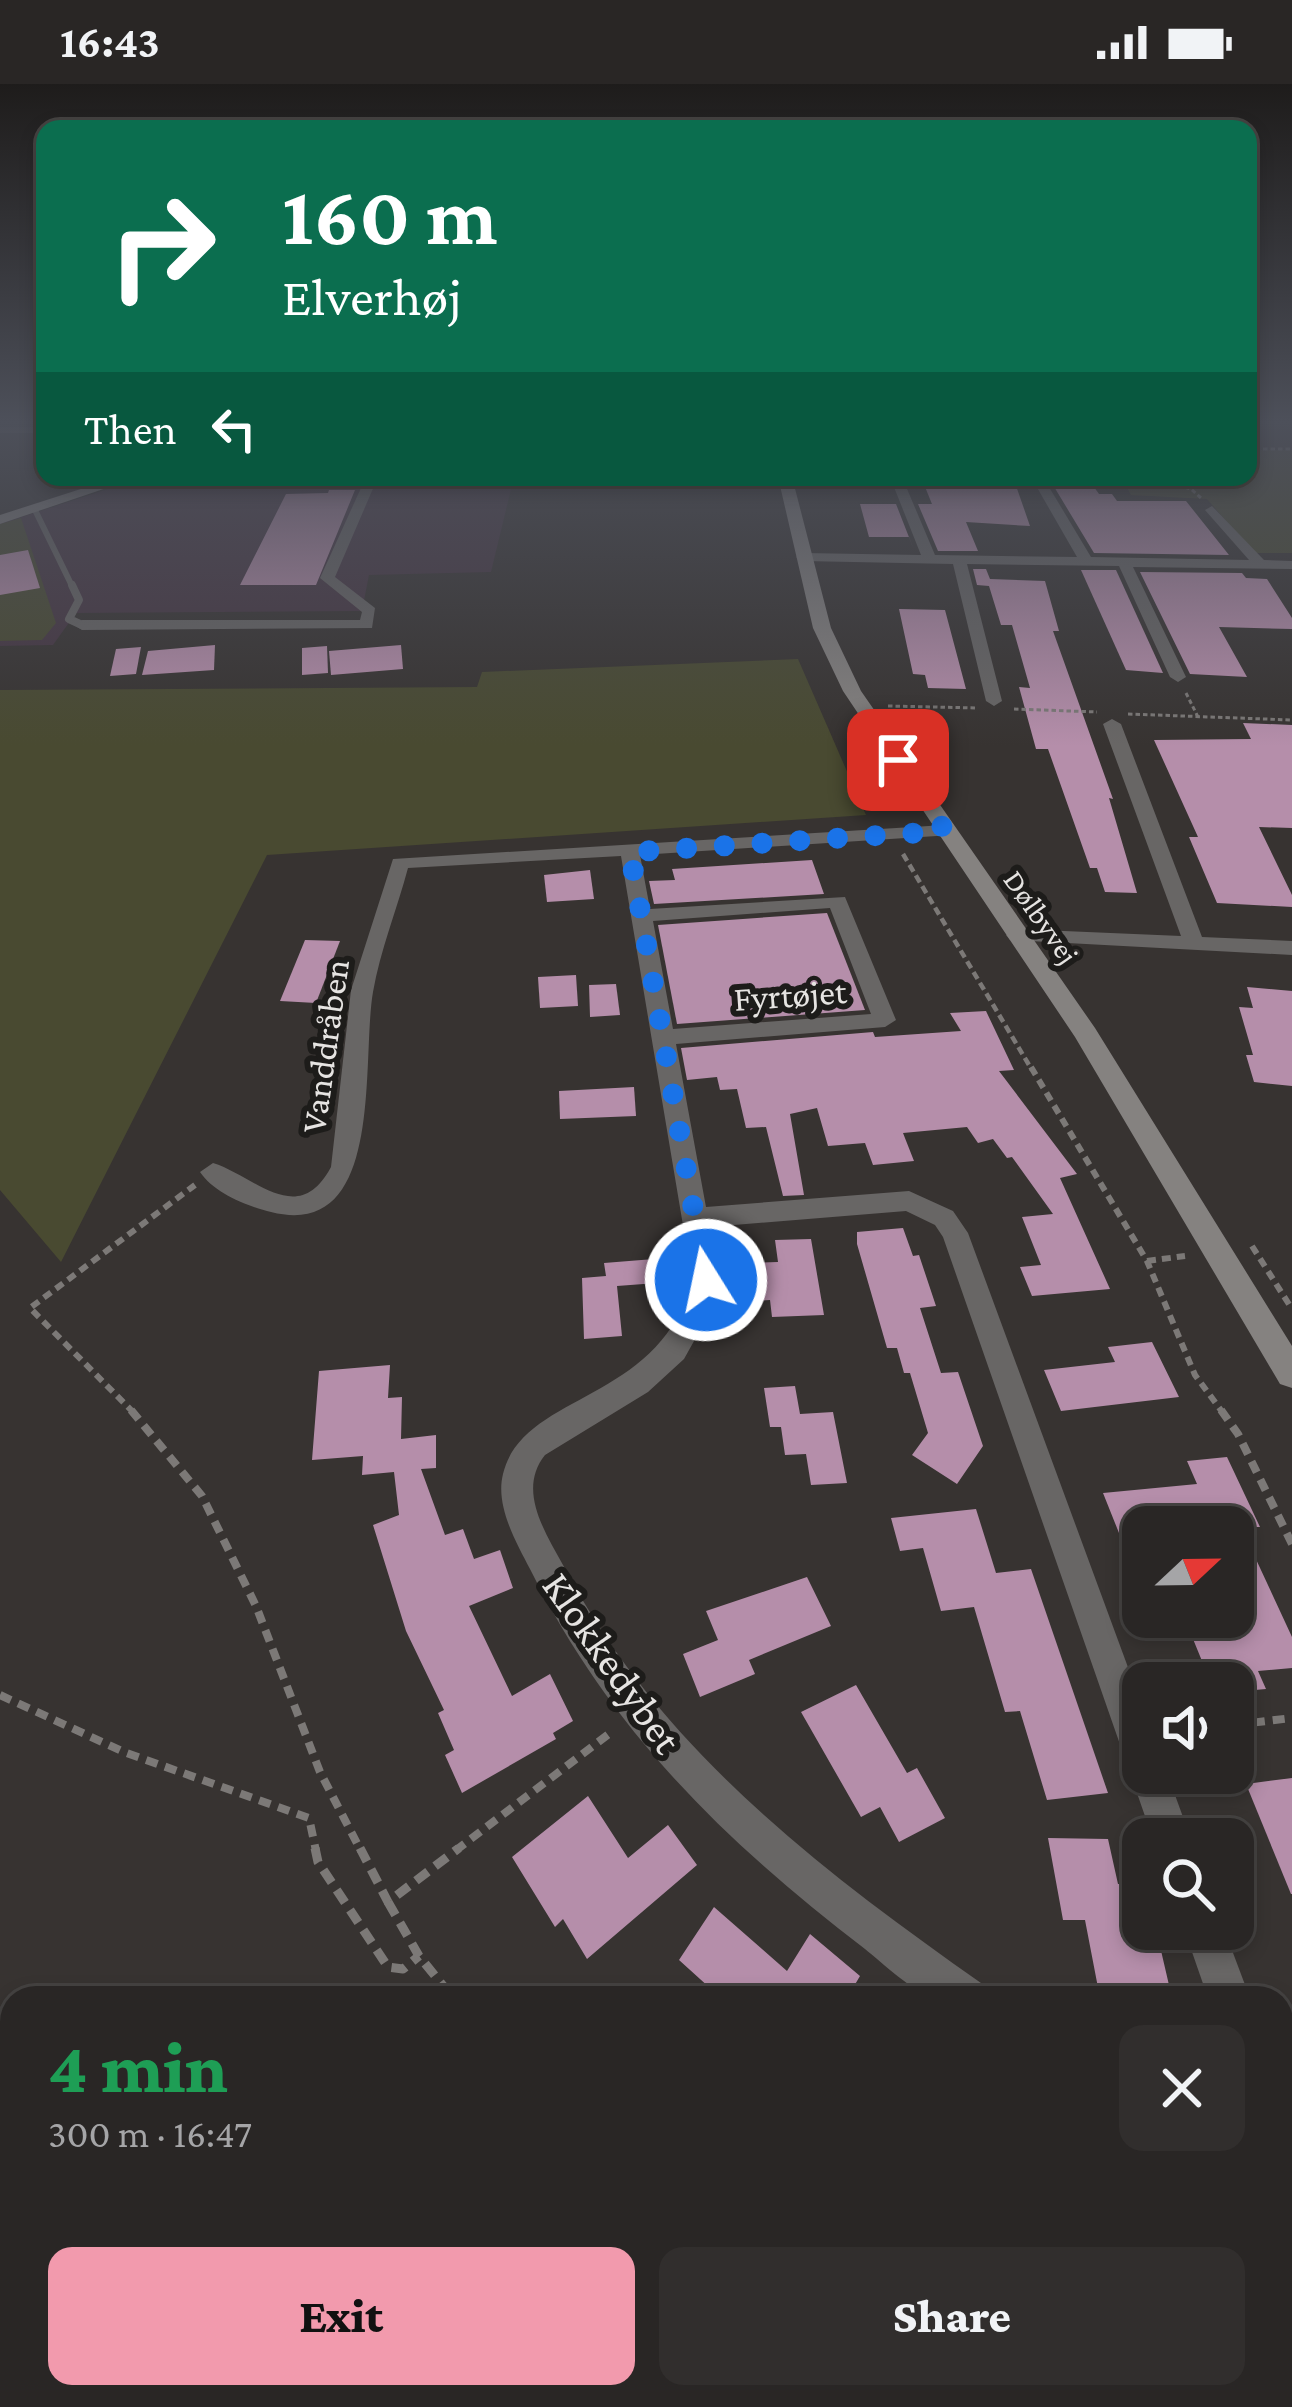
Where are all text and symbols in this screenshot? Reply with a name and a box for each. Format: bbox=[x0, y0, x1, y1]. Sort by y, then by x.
text: 16:43 bbox=[60, 17, 160, 67]
icon: right bbox=[84, 168, 240, 324]
text: 160 m bbox=[282, 169, 498, 262]
text: Elverhøj bbox=[282, 267, 462, 327]
icon: left bbox=[201, 396, 267, 462]
text: Then bbox=[84, 404, 177, 454]
pin bbox=[847, 709, 949, 811]
icon: arrive bbox=[865, 727, 931, 793]
street label: Dølbyvej bbox=[997, 864, 1085, 970]
street label: Vanddråben bbox=[293, 957, 357, 1136]
street label: Fyrtøjet bbox=[732, 971, 849, 1019]
position arrow bbox=[643, 1217, 769, 1343]
north arrow bbox=[1122, 1506, 1254, 1638]
map controls bbox=[1122, 1506, 1254, 1950]
street label: Klokkedybet bbox=[533, 1563, 693, 1762]
button: sound bbox=[1122, 1662, 1254, 1794]
button: search bbox=[1122, 1818, 1254, 1950]
button: close bbox=[1119, 2025, 1245, 2151]
text: 4 min bbox=[48, 2027, 228, 2107]
text: 300 m · 16:47 bbox=[48, 2112, 252, 2155]
button: Exit bbox=[48, 2247, 635, 2385]
button: Share bbox=[659, 2247, 1245, 2385]

